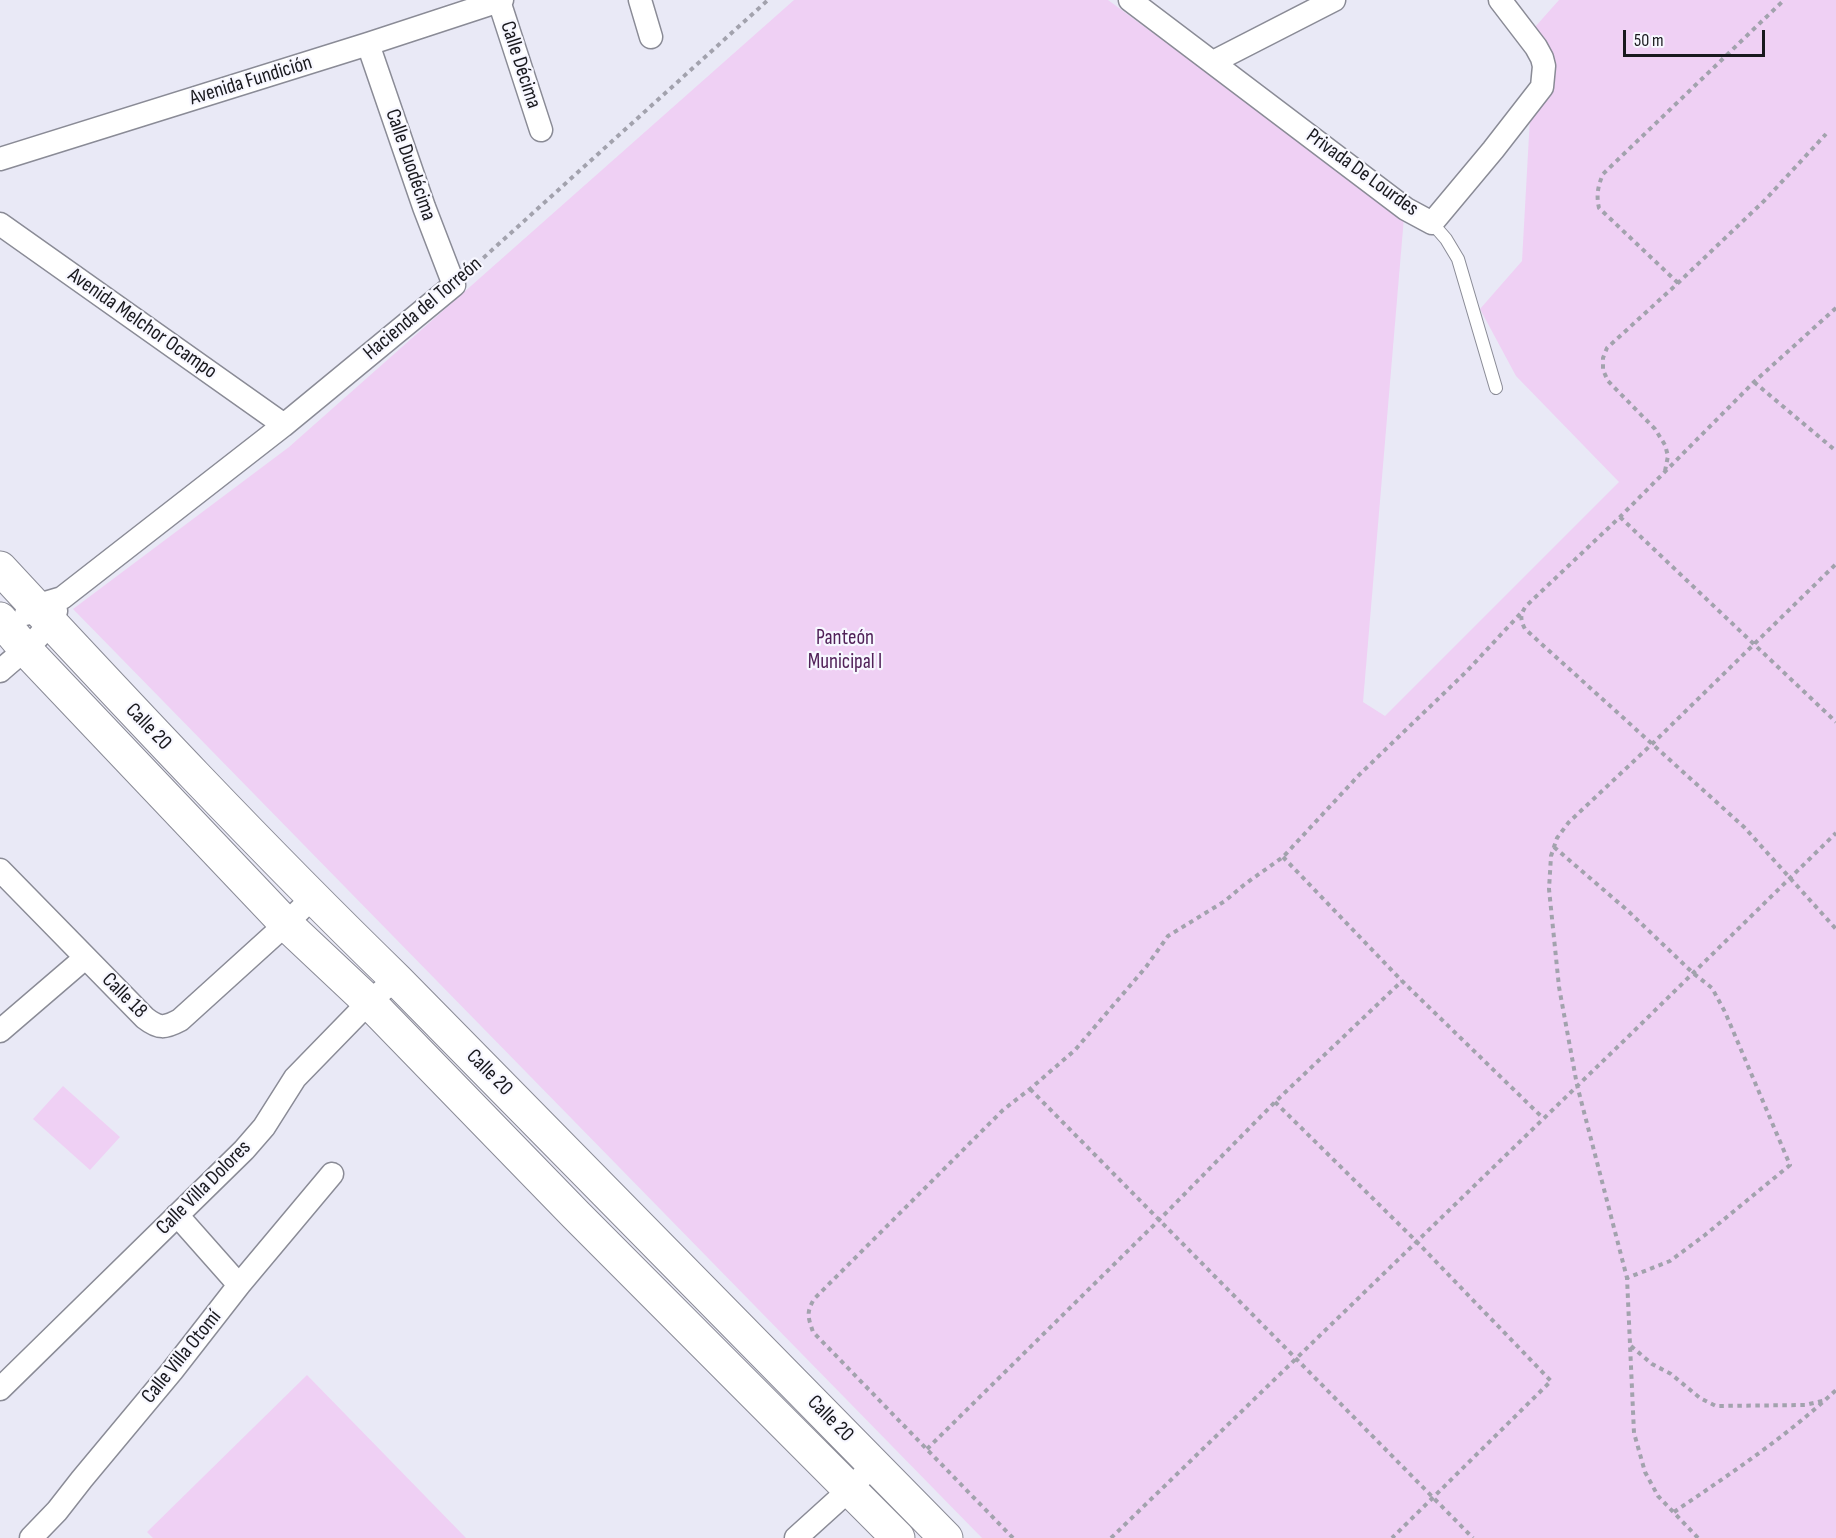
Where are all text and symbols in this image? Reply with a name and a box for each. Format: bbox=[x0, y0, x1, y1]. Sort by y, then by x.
street label: Calle Décima bbox=[494, 18, 546, 112]
scale bar bbox=[1626, 18, 1768, 56]
text: 50 m bbox=[1634, 30, 1664, 51]
street label: Avenida Fundición bbox=[187, 50, 315, 112]
street label: Calle Duodécima bbox=[379, 106, 441, 224]
street label: Privada De Lourdes bbox=[1301, 124, 1423, 222]
street label: Hacienda del Torreón bbox=[359, 252, 487, 366]
street label: Avenida Melchor Ocampo bbox=[63, 263, 221, 385]
park label: Panteón Municipal I bbox=[808, 626, 882, 676]
street label: Calle 20 bbox=[120, 698, 176, 756]
street label: Calle 18 bbox=[96, 968, 152, 1024]
street label: Calle 20 bbox=[460, 1044, 518, 1102]
street label: Calle Villa Dolores bbox=[151, 1135, 257, 1241]
street label: Calle Villa Otomí bbox=[137, 1305, 227, 1409]
street label: Calle 20 bbox=[801, 1390, 859, 1448]

